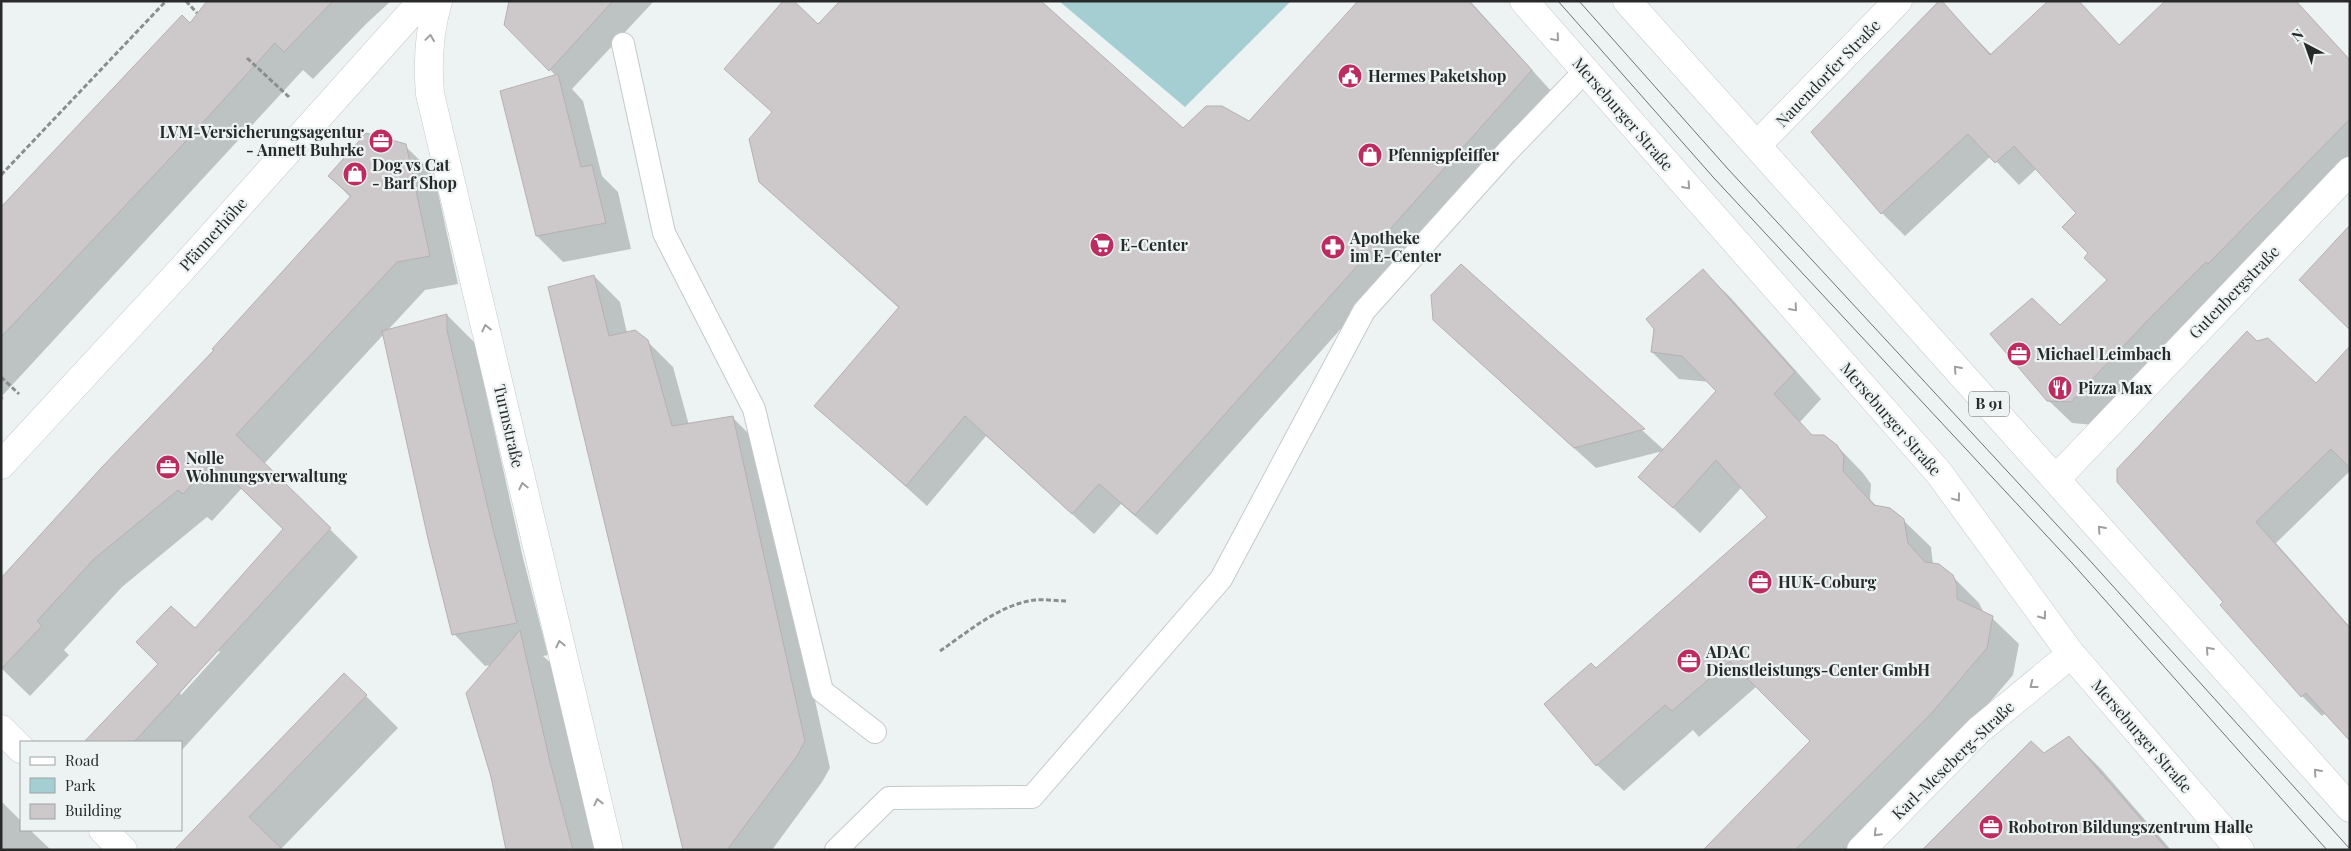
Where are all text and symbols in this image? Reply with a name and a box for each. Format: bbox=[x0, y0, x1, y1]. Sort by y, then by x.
street label: Nauendorfer Straße bbox=[1771, 14, 1884, 131]
north arrow bbox=[2281, 20, 2331, 70]
text: N bbox=[2287, 24, 2307, 45]
one-way arrow bbox=[1550, 32, 1559, 41]
one-way arrow bbox=[424, 34, 434, 42]
street label: Merseburger Straße bbox=[1568, 53, 1678, 175]
public building icon: Hermes Paketshop bbox=[1337, 63, 1363, 89]
place label: Hermes Paketshop bbox=[1368, 65, 1506, 86]
place label: LVM-Versicherungsagentur - Annett Buhrke bbox=[159, 121, 365, 160]
office icon: LVM-Versicherungsagentur - Annett Buhrke bbox=[368, 128, 394, 154]
shop icon: Pfennigpfeiffer bbox=[1357, 142, 1383, 168]
place label: Pfennigpfeiffer bbox=[1388, 144, 1499, 165]
place label: Dog vs Cat - Barf Shop bbox=[372, 154, 457, 193]
shop icon: Dog vs Cat - Barf Shop bbox=[342, 161, 368, 187]
one-way arrow bbox=[1681, 180, 1690, 189]
street label: Pfännerhöhe bbox=[174, 192, 251, 275]
place label: Apotheke im E-Center bbox=[1349, 227, 1442, 266]
supermarket icon: E-Center bbox=[1089, 232, 1115, 258]
place label: E-Center bbox=[1120, 234, 1188, 255]
pharmacy icon: Apotheke im E-Center bbox=[1320, 234, 1346, 260]
street label: Gutenbergstraße bbox=[2184, 241, 2283, 343]
one-way arrow bbox=[1788, 302, 1797, 311]
one-way arrow bbox=[481, 323, 492, 332]
office icon: Michael Leimbach bbox=[2006, 341, 2032, 367]
place label: Michael Leimbach bbox=[2036, 343, 2172, 364]
street label: Merseburger Straße bbox=[1836, 358, 1946, 480]
one-way arrow bbox=[1954, 366, 1963, 375]
restaurant icon: Pizza Max bbox=[2047, 375, 2073, 401]
place label: Pizza Max bbox=[2078, 377, 2152, 398]
street label: Turmstraße bbox=[490, 382, 529, 470]
road number: B 91 bbox=[1969, 392, 2009, 416]
place label: Nolle Wohnungsverwaltung bbox=[185, 447, 347, 486]
office icon: Nolle Wohnungsverwaltung bbox=[155, 454, 181, 480]
one-way arrow bbox=[518, 482, 529, 491]
one-way arrow bbox=[1951, 492, 1959, 501]
one-way arrow bbox=[2098, 526, 2107, 535]
office icon: HUK-Coburg bbox=[1747, 569, 1773, 595]
place label: HUK-Coburg bbox=[1778, 571, 1877, 592]
one-way arrow bbox=[2037, 610, 2046, 620]
one-way arrow bbox=[555, 640, 566, 649]
place label: ADAC Dienstleistungs-Center GmbH bbox=[1705, 641, 1930, 680]
one-way arrow bbox=[2206, 647, 2215, 656]
office icon: ADAC Dienstleistungs-Center GmbH bbox=[1676, 648, 1702, 674]
street label: Merseburger Straße bbox=[2087, 675, 2197, 797]
one-way arrow bbox=[2030, 680, 2039, 689]
street label: Karl-Meseberg-Straße bbox=[1887, 696, 2018, 824]
legend bbox=[20, 741, 182, 831]
text: Road bbox=[65, 750, 99, 770]
one-way arrow bbox=[2314, 768, 2323, 777]
text: Park bbox=[65, 775, 97, 795]
one-way arrow bbox=[593, 798, 604, 807]
text: Building bbox=[65, 800, 122, 820]
office icon: Robotron Bildungszentrum Halle bbox=[1978, 814, 2004, 840]
place label: Robotron Bildungszentrum Halle bbox=[2008, 816, 2253, 837]
one-way arrow bbox=[1874, 827, 1883, 836]

